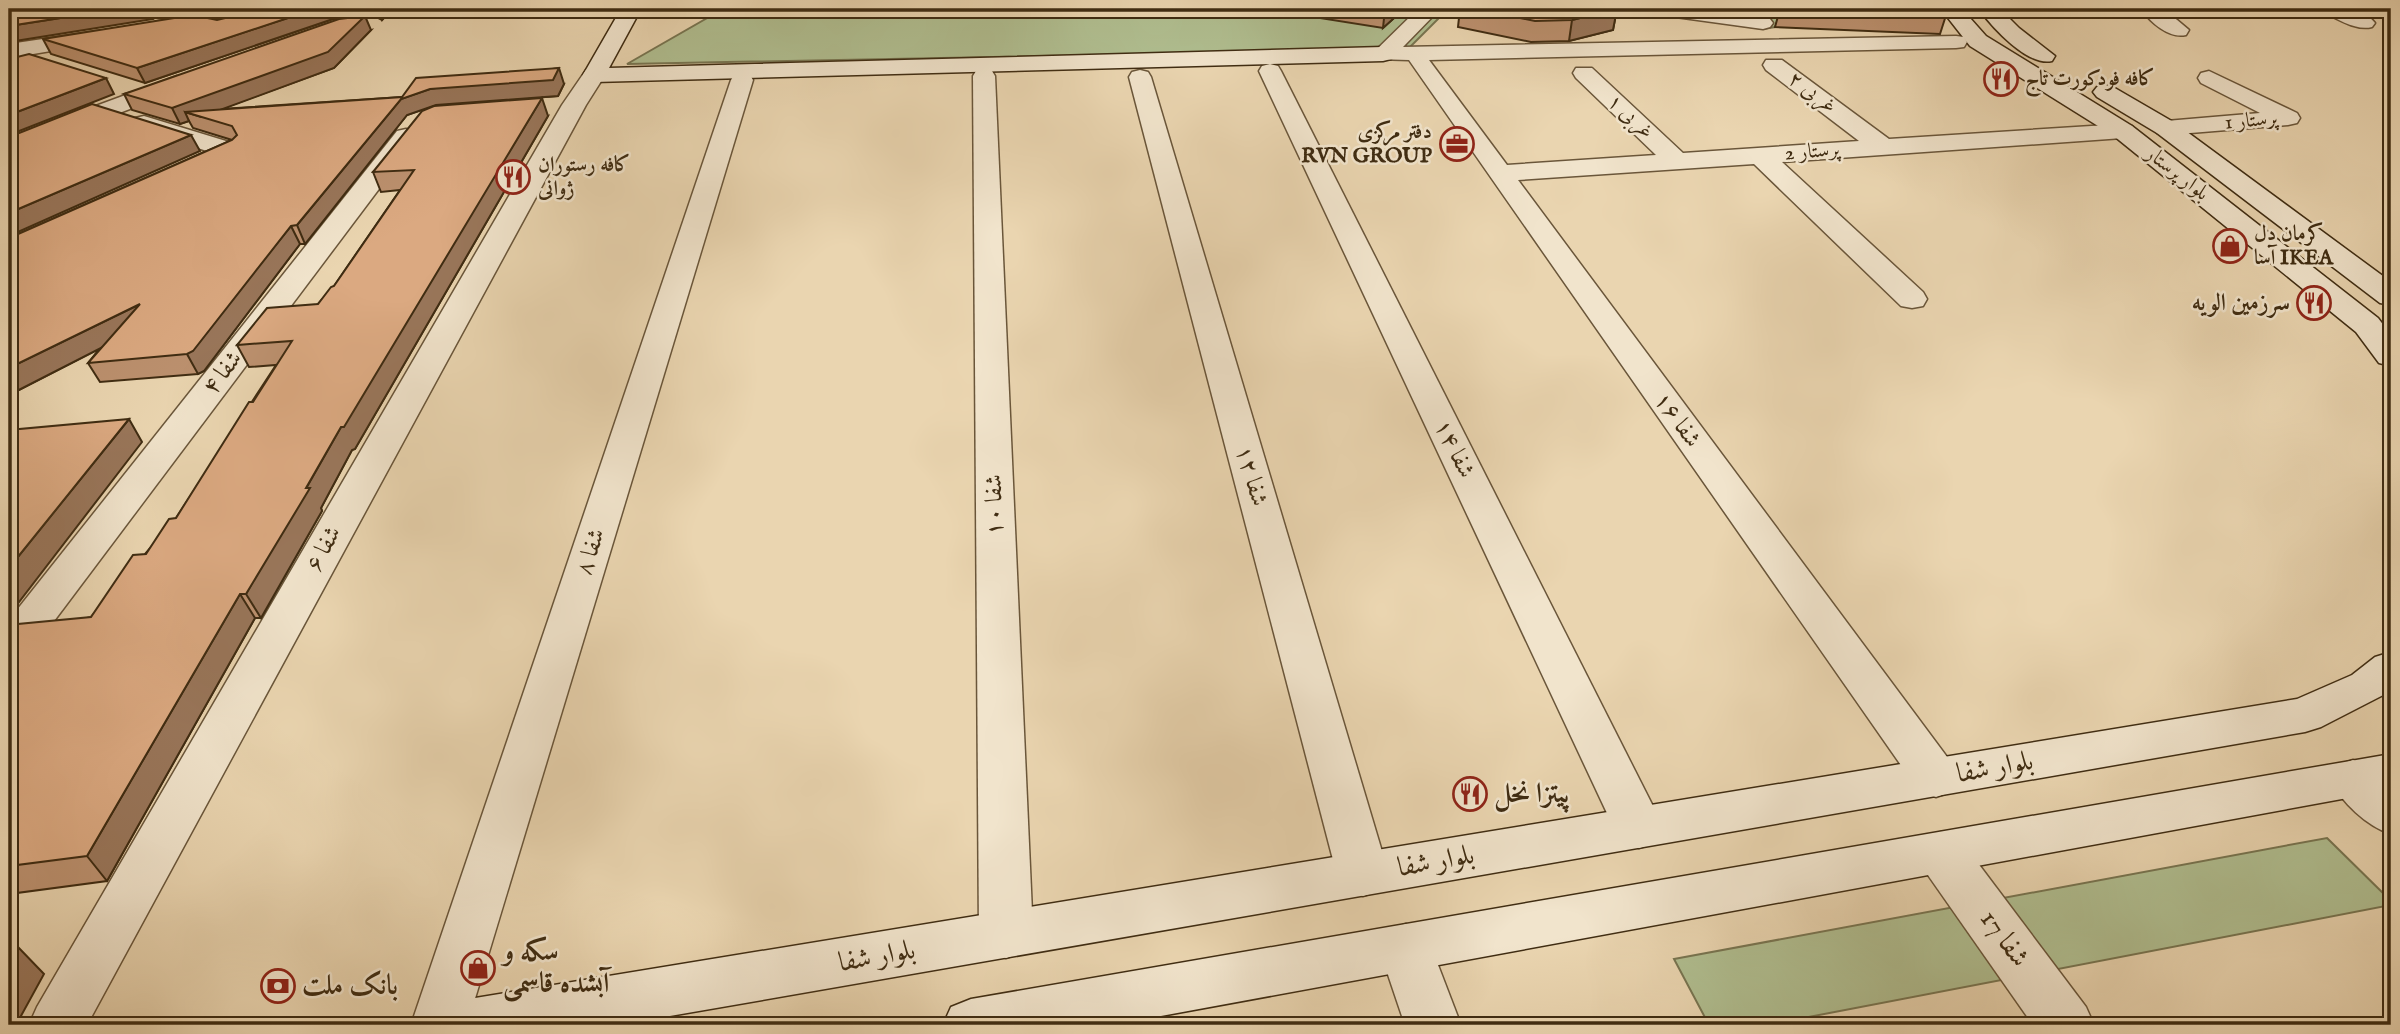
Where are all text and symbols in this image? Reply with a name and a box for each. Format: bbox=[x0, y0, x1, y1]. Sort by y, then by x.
restaurant icon: کافه فودکورت تاج bbox=[1982, 60, 2020, 98]
street label: ۲ غربی bbox=[1782, 66, 1842, 120]
place label: کافه فودکورت تاج bbox=[2025, 66, 2155, 97]
street label: ۱ غربی bbox=[1601, 89, 1659, 145]
street label: پرستار 1 bbox=[2224, 105, 2281, 137]
place label: دفتر مرکزی RVN GROUP bbox=[1301, 119, 1433, 170]
office icon: دفتر مرکزی RVN GROUP bbox=[1438, 125, 1476, 163]
street label: پرستار 2 bbox=[1784, 136, 1842, 167]
street label: بلوار پرستار bbox=[2138, 139, 2214, 207]
place label: کافه رستوران ژوانی bbox=[537, 152, 631, 203]
restaurant icon: کافه رستوران ژوانی bbox=[494, 158, 532, 196]
place label: کرمان دل آسا IKEA bbox=[2254, 221, 2335, 272]
shop icon: کرمان دل آسا IKEA bbox=[2211, 227, 2249, 265]
restaurant icon: سرزمین الویه bbox=[2295, 284, 2333, 322]
place label: سرزمین الویه bbox=[2192, 288, 2290, 319]
street label: شفا ۴ bbox=[196, 345, 250, 401]
street label: شفا ۱۶ bbox=[1646, 386, 1708, 454]
street label: شفا ۱۴ bbox=[1427, 415, 1481, 483]
street label: شفا ۱۲ bbox=[1228, 442, 1274, 510]
street label: شفا ۱۰ bbox=[979, 474, 1011, 536]
street label: شفا ۶ bbox=[299, 521, 349, 577]
street label: شفا ۸ bbox=[569, 525, 613, 579]
street label: بلوار شفا bbox=[1954, 744, 2036, 792]
restaurant icon: پیتزا نخل bbox=[1451, 775, 1489, 813]
place label: پیتزا نخل bbox=[1494, 777, 1570, 813]
street label: بلوار شفا bbox=[1395, 838, 1477, 886]
street label: شفا 17 bbox=[1971, 903, 2037, 975]
street label: بلوار شفا bbox=[836, 933, 918, 981]
place label: سکه و آبشده قاسمی bbox=[500, 935, 612, 1002]
shop icon: سکه و آبشده قاسمی bbox=[459, 949, 497, 987]
bank icon: بانک ملت bbox=[259, 967, 297, 1005]
place label: بانک ملت bbox=[302, 969, 398, 1004]

